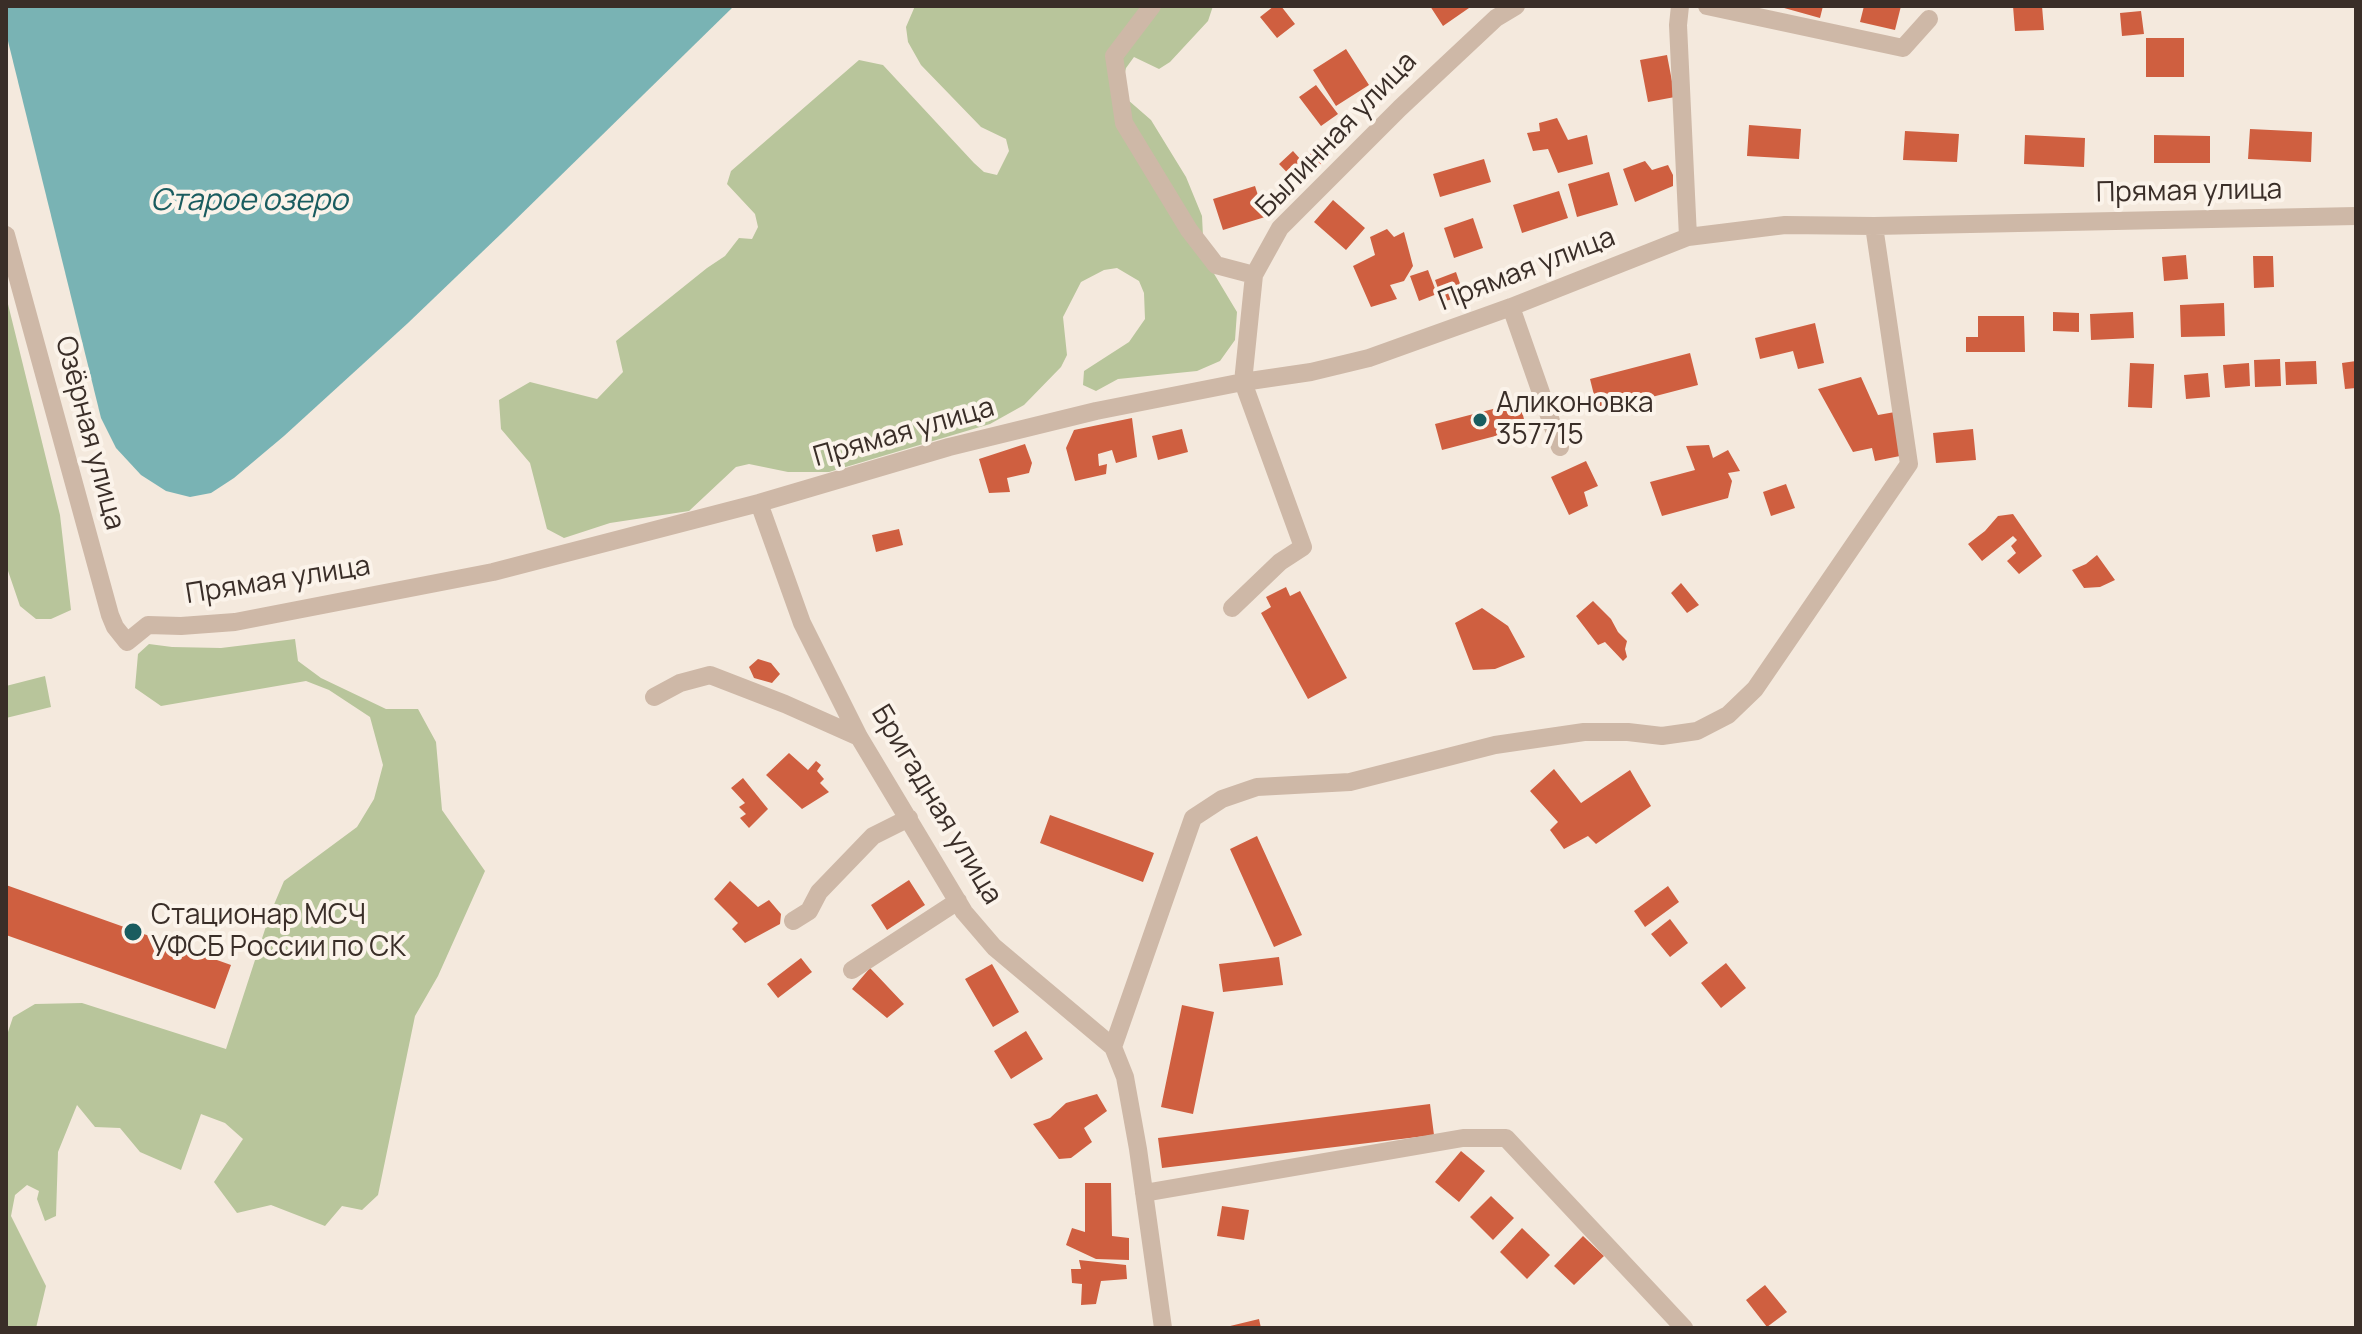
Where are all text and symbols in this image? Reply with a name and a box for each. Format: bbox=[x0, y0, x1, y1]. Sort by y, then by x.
street label: Былинная улица bbox=[1250, 45, 1424, 225]
street label: Прямая улица bbox=[2095, 174, 2283, 210]
water label: Старое озеро bbox=[150, 184, 348, 220]
street label: Прямая улица bbox=[1434, 221, 1620, 319]
street label: Озёрная улица bbox=[47, 332, 131, 534]
place label: Аликоновка 357715 bbox=[1496, 387, 1653, 453]
street label: Прямая улица bbox=[810, 391, 998, 475]
marker: Аликоновка 357715 bbox=[1471, 411, 1489, 429]
street label: Прямая улица bbox=[183, 550, 373, 612]
street label: Бригадная улица bbox=[863, 699, 1009, 911]
place label: Стационар МСЧ УФСБ России по СК bbox=[151, 899, 406, 965]
marker: Стационар МСЧ УФСБ России по СК bbox=[122, 921, 144, 943]

